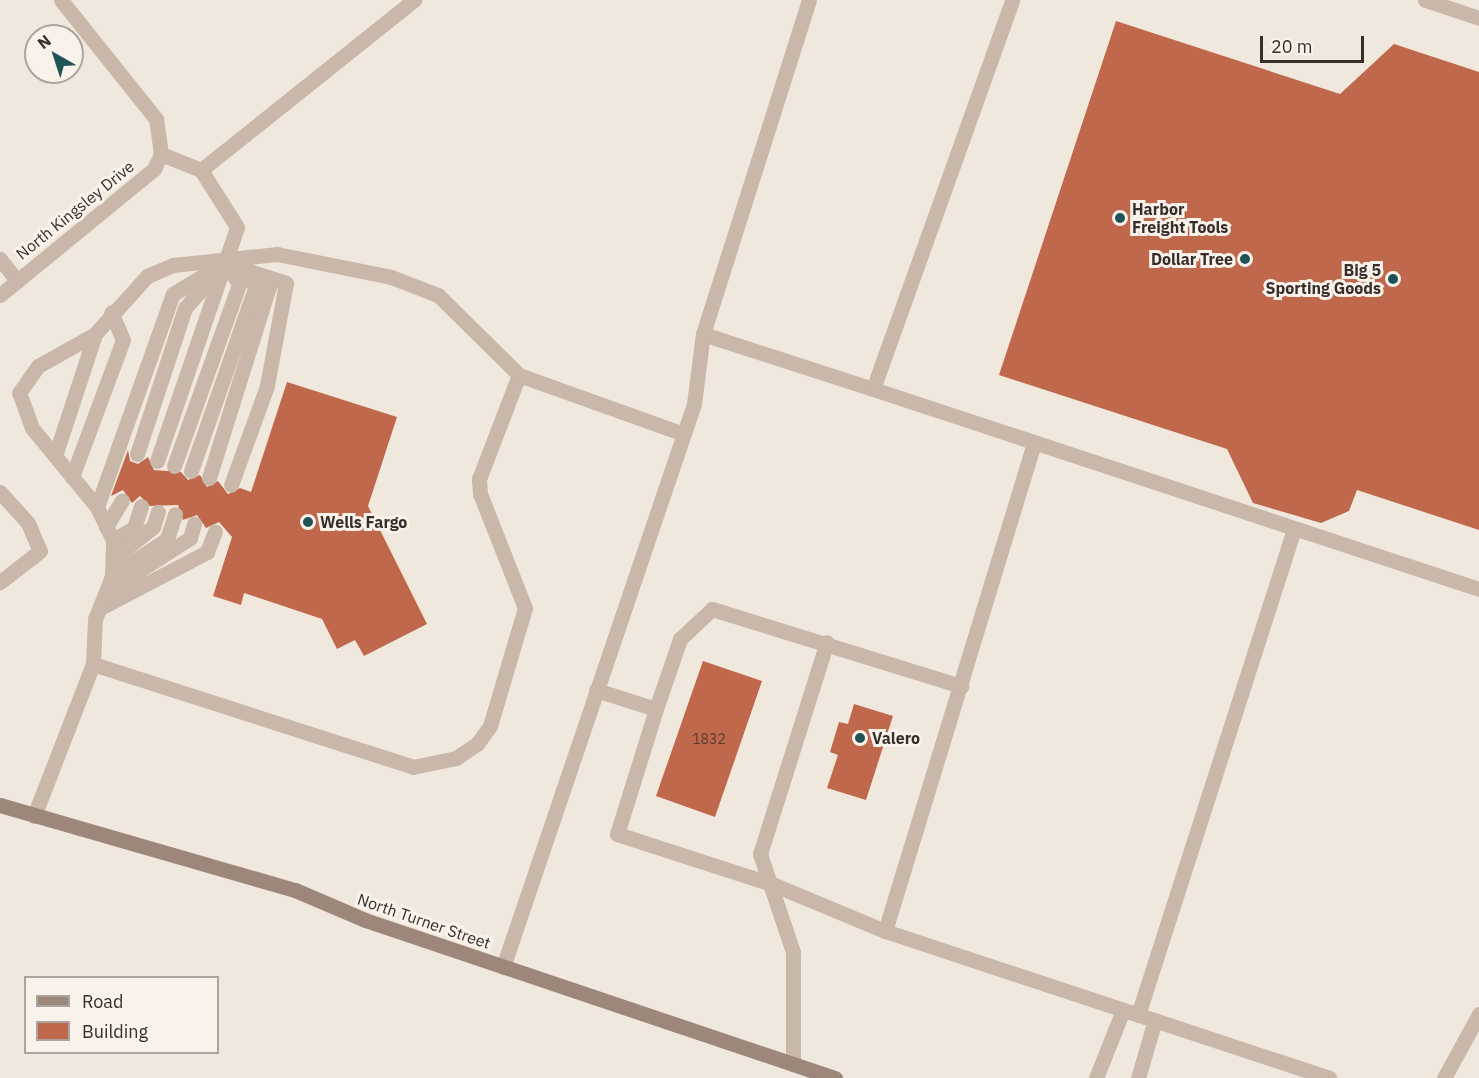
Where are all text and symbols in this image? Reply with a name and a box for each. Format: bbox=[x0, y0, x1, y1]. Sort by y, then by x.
north arrow bbox=[24, 24, 84, 84]
scale bar bbox=[1263, 24, 1366, 62]
text: N bbox=[33, 30, 55, 53]
text: 20 m bbox=[1271, 35, 1313, 58]
street label: North Kingsley Drive bbox=[12, 157, 138, 263]
place label: Harbor Freight Tools bbox=[1132, 199, 1228, 237]
marker: Harbor Freight Tools bbox=[1113, 211, 1127, 225]
place label: Dollar Tree bbox=[1151, 249, 1233, 269]
marker: Dollar Tree bbox=[1238, 252, 1252, 266]
place label: Big 5 Sporting Goods bbox=[1266, 260, 1381, 298]
marker: Big 5 Sporting Goods bbox=[1386, 272, 1400, 286]
place label: Wells Fargo bbox=[320, 512, 407, 532]
marker: Wells Fargo bbox=[301, 515, 315, 529]
place label: Valero bbox=[872, 728, 920, 748]
house number: 1832 bbox=[692, 731, 726, 747]
marker: Valero bbox=[853, 731, 867, 745]
street label: North Turner Street bbox=[355, 889, 493, 953]
legend bbox=[24, 976, 219, 1054]
text: Road bbox=[82, 990, 123, 1013]
text: Building bbox=[82, 1020, 148, 1043]

